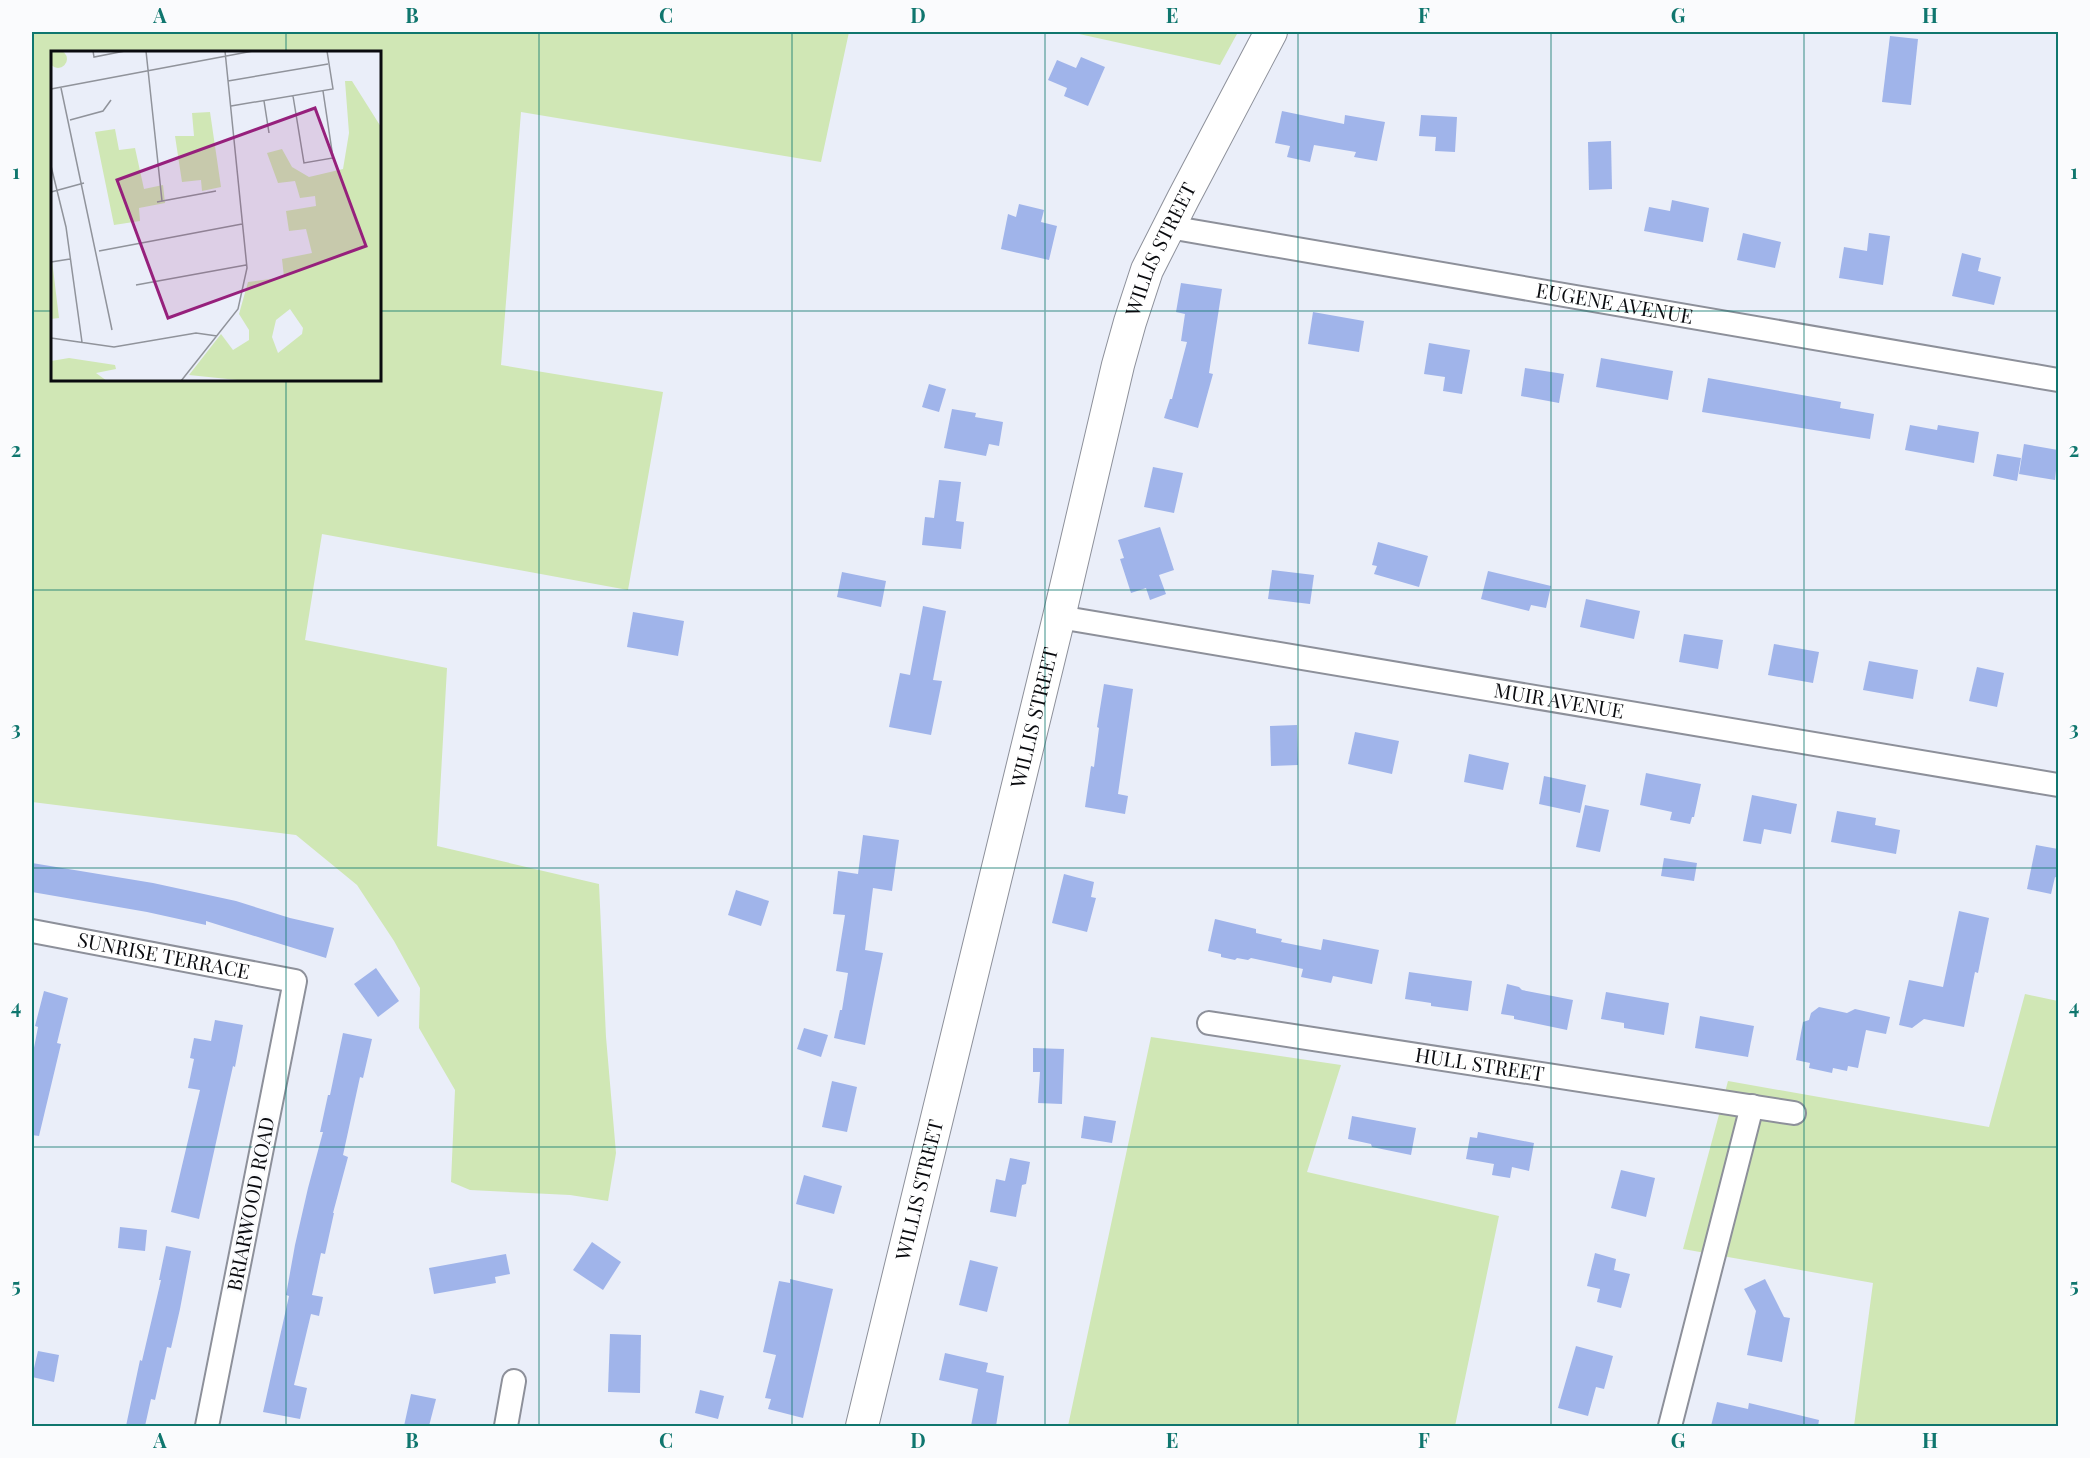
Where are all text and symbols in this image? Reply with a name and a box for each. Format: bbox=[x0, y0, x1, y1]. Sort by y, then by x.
text: A bbox=[152, 1, 167, 28]
text: B bbox=[405, 1, 419, 28]
text: C bbox=[659, 1, 673, 28]
text: D bbox=[910, 1, 926, 28]
text: E bbox=[1166, 1, 1178, 28]
text: F bbox=[1418, 1, 1430, 28]
text: G bbox=[1671, 1, 1686, 28]
text: H bbox=[1922, 1, 1938, 28]
inset map bbox=[51, 51, 381, 381]
text: 1 bbox=[12, 157, 20, 184]
text: 1 bbox=[2070, 157, 2078, 184]
street label: WILLIS STREET bbox=[1118, 177, 1201, 320]
street label: EUGENE AVENUE bbox=[1534, 275, 1695, 329]
text: 2 bbox=[11, 435, 21, 462]
text: 2 bbox=[2069, 435, 2079, 462]
street label: WILLIS STREET bbox=[1003, 644, 1063, 791]
street label: MUIR AVENUE bbox=[1492, 675, 1626, 724]
text: 3 bbox=[11, 714, 21, 741]
text: 3 bbox=[2069, 714, 2079, 741]
street label: SUNRISE TERRACE bbox=[76, 925, 252, 984]
text: 4 bbox=[11, 992, 21, 1019]
text: 4 bbox=[2069, 992, 2079, 1019]
street label: HULL STREET bbox=[1414, 1040, 1546, 1086]
street label: BRIARWOOD ROAD bbox=[219, 1114, 280, 1293]
street label: WILLIS STREET bbox=[888, 1116, 948, 1264]
text: 5 bbox=[11, 1271, 21, 1298]
text: 5 bbox=[2069, 1271, 2079, 1298]
text: A bbox=[152, 1426, 167, 1453]
text: B bbox=[405, 1426, 419, 1453]
text: C bbox=[659, 1426, 673, 1453]
text: D bbox=[910, 1426, 926, 1453]
text: E bbox=[1166, 1426, 1178, 1453]
text: F bbox=[1418, 1426, 1430, 1453]
text: G bbox=[1671, 1426, 1686, 1453]
text: H bbox=[1922, 1426, 1938, 1453]

